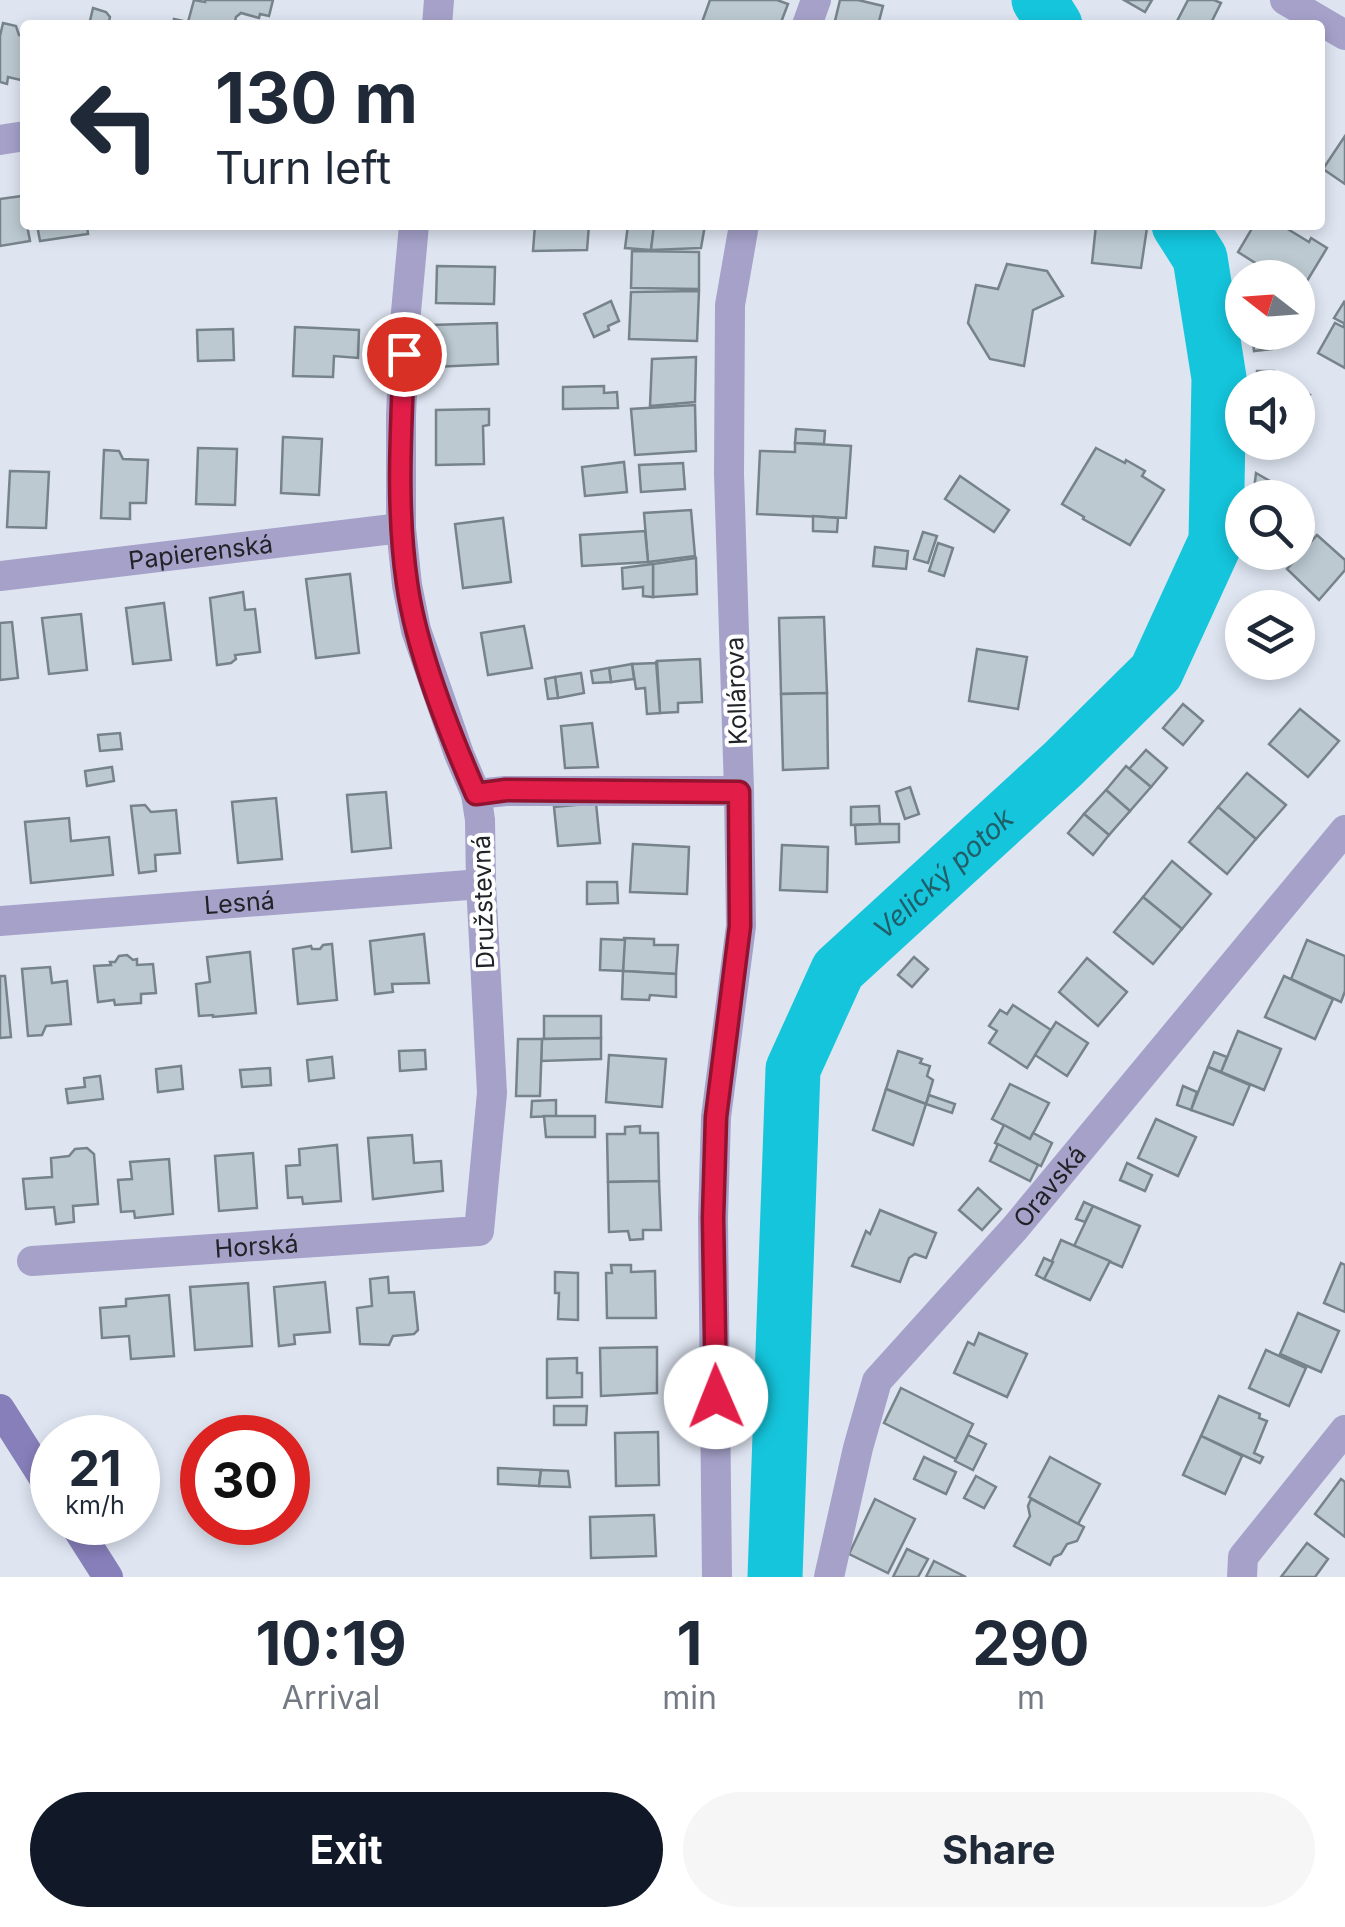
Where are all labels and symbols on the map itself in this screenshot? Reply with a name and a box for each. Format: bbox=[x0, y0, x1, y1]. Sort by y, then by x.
north arrow bbox=[1225, 260, 1315, 350]
pin bbox=[362, 312, 447, 397]
street label: Papierenská bbox=[127, 528, 274, 576]
street label: Kollárova bbox=[719, 636, 753, 746]
water label: Velický potok bbox=[866, 801, 1021, 946]
street label: Družstevná bbox=[466, 834, 500, 970]
street label: Lesná bbox=[203, 885, 276, 920]
street label: Oravská bbox=[1007, 1139, 1092, 1233]
street label: Horská bbox=[214, 1228, 299, 1264]
position arrow bbox=[664, 1345, 768, 1449]
speed limit sign: 30 bbox=[180, 1415, 310, 1545]

